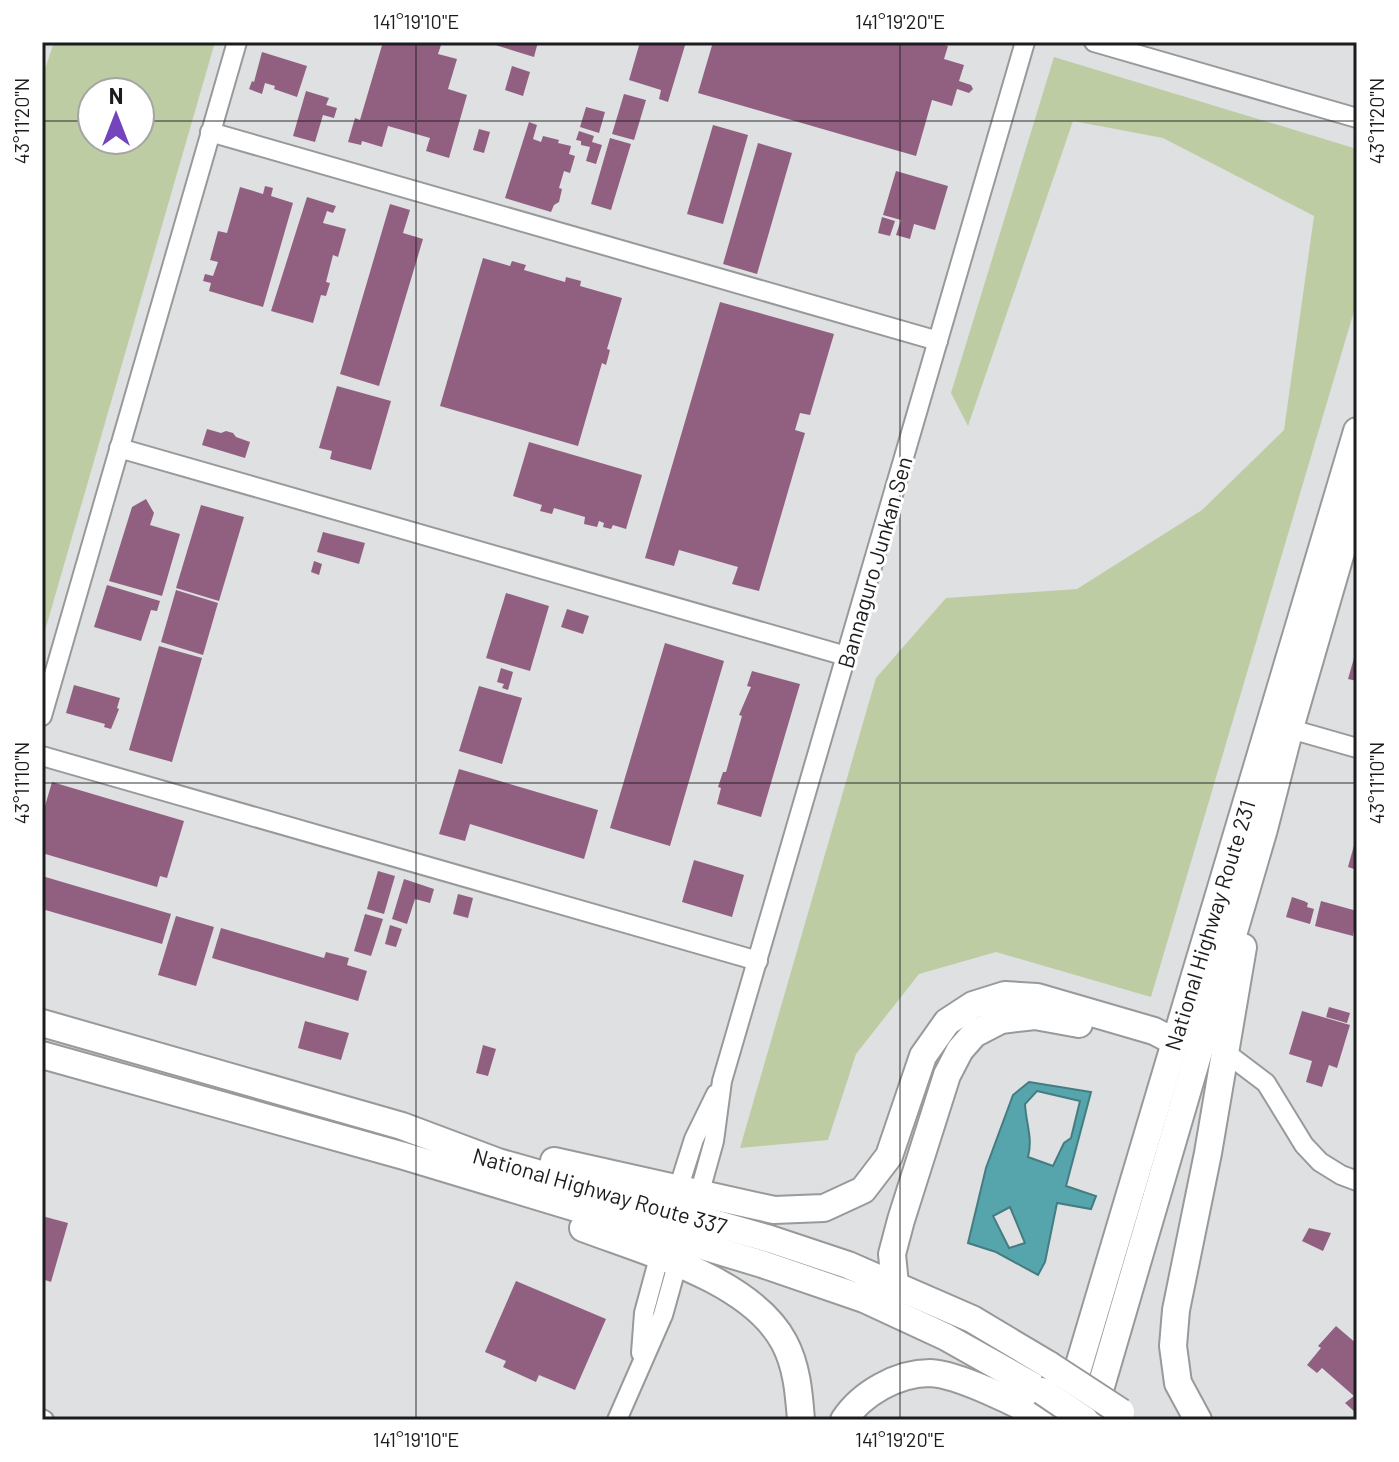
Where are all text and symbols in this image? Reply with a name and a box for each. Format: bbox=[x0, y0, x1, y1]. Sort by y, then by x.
text: 141°19'10"E bbox=[373, 9, 459, 33]
text: 141°19'20"E bbox=[855, 9, 945, 33]
north arrow bbox=[76, 76, 156, 156]
text: 43°11'20"N bbox=[9, 78, 33, 164]
text: 43°11'20"N bbox=[1364, 78, 1388, 164]
text: N bbox=[109, 82, 123, 108]
street label: Bannaguro Junkan Sen bbox=[831, 453, 917, 671]
text: 43°11'10"N bbox=[9, 742, 33, 824]
text: 43°11'10"N bbox=[1364, 742, 1388, 824]
street label: National Highway Route 231 bbox=[1158, 797, 1260, 1053]
street label: National Highway Route 337 bbox=[470, 1141, 730, 1239]
text: 141°19'10"E bbox=[373, 1427, 459, 1451]
text: 141°19'20"E bbox=[855, 1427, 945, 1451]

